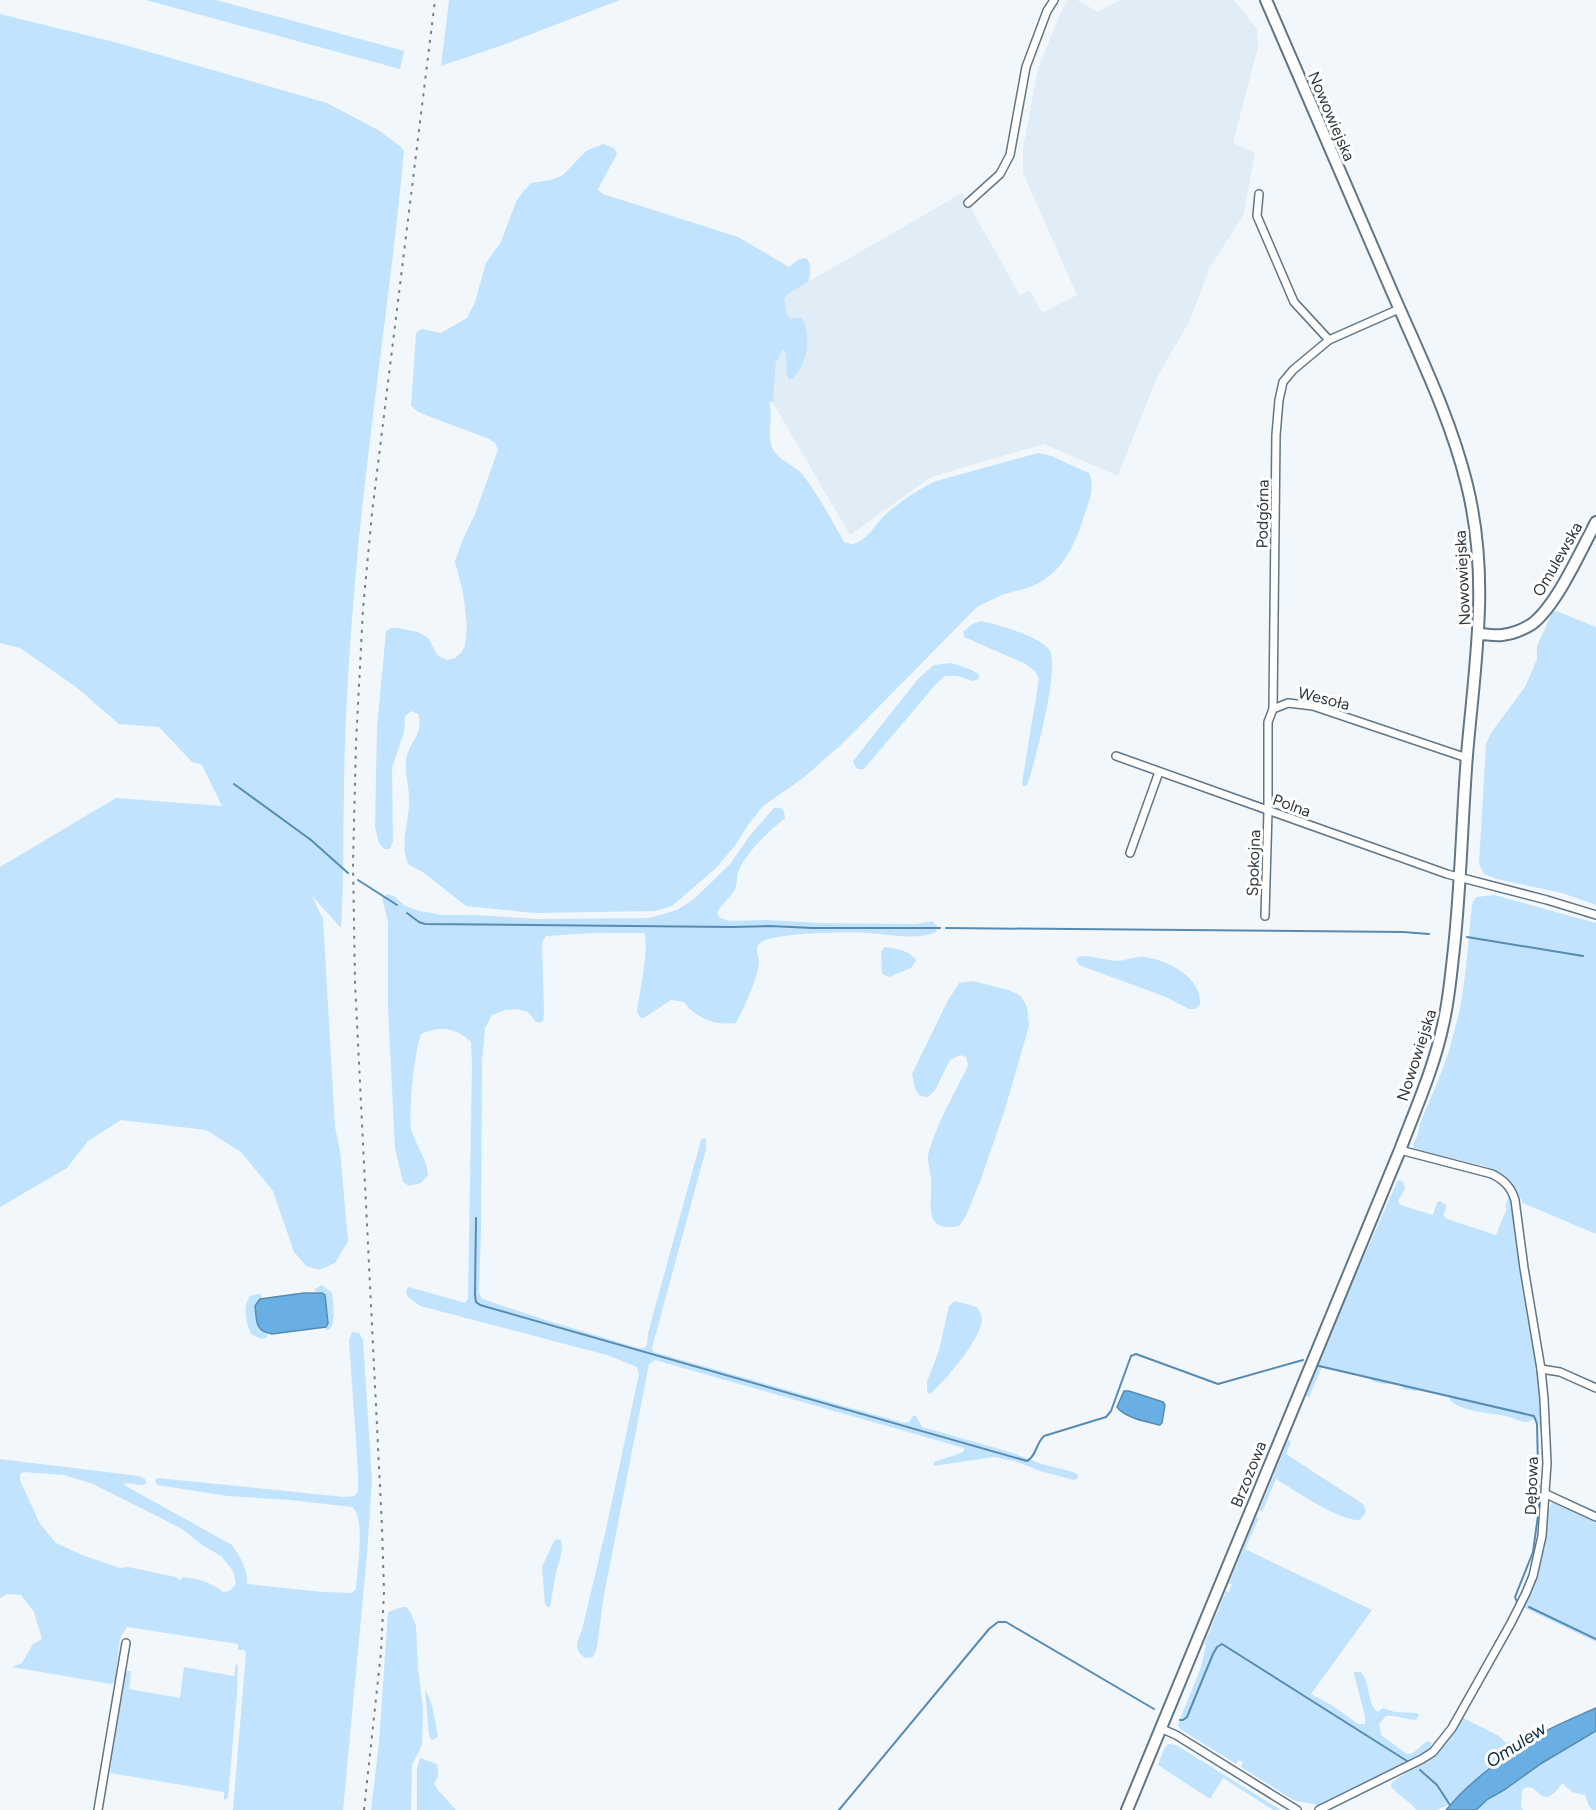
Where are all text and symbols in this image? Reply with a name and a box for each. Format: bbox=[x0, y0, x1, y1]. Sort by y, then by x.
street label: Nowowiejska bbox=[1304, 69, 1359, 164]
street label: Podgórna bbox=[1252, 479, 1273, 549]
street label: Omulewska bbox=[1529, 519, 1586, 600]
street label: Nowowiejska bbox=[1451, 530, 1474, 626]
street label: Wesoła bbox=[1296, 683, 1352, 714]
street label: Polna bbox=[1270, 790, 1313, 821]
street label: Spokojna bbox=[1243, 829, 1264, 897]
street label: Nowowiejska bbox=[1393, 1007, 1440, 1103]
street label: Brzozowa bbox=[1227, 1438, 1270, 1510]
street label: Dębowa bbox=[1521, 1456, 1542, 1516]
water label: Omulew bbox=[1482, 1717, 1551, 1773]

